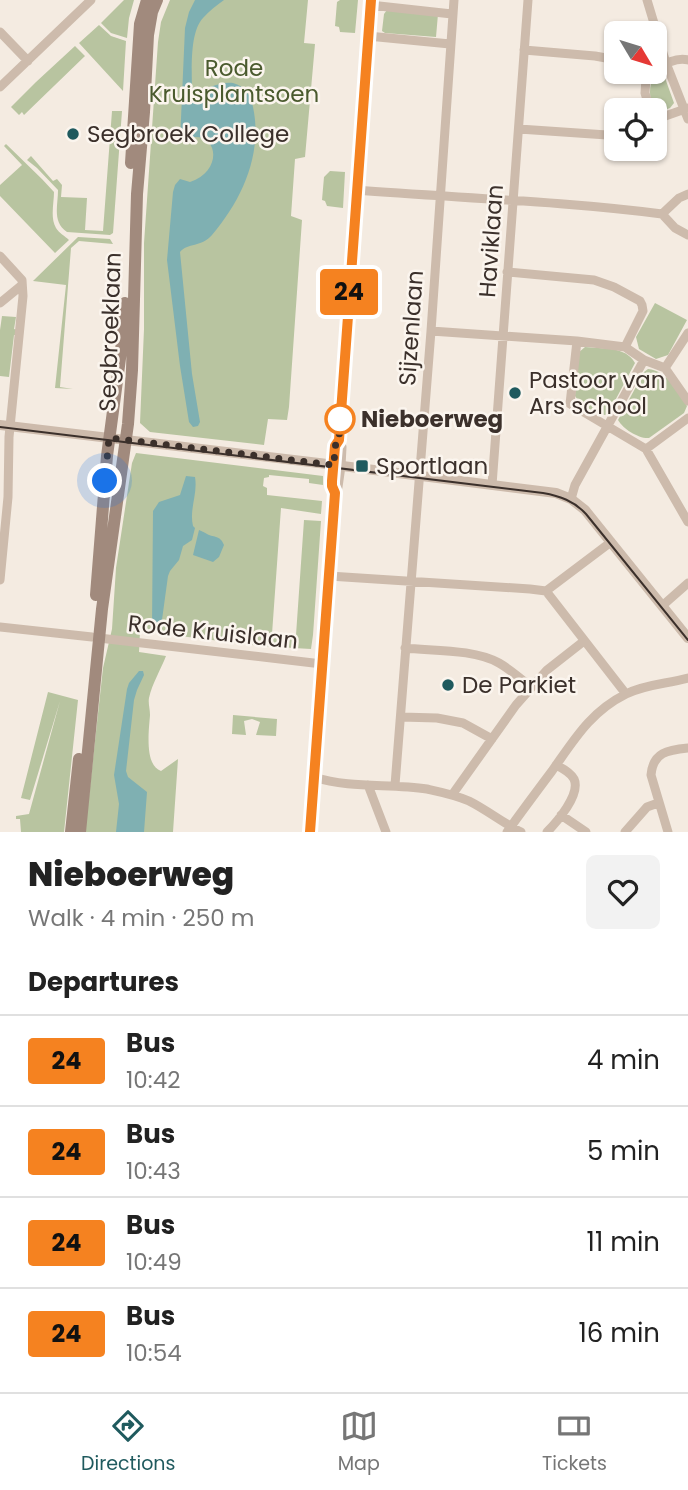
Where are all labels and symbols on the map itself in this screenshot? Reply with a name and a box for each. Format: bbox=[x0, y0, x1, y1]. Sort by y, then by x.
north arrow bbox=[604, 21, 667, 84]
park label: Rode Kruisplantsoen bbox=[149, 52, 319, 110]
place label: Segbroek College bbox=[87, 118, 289, 150]
marker: Segbroek College bbox=[65, 126, 81, 142]
street label: Haviklaan bbox=[471, 183, 511, 299]
street label: Segbroeklaan bbox=[91, 252, 129, 412]
line badge: 24 bbox=[318, 269, 380, 315]
street label: Sijzenlaan bbox=[391, 269, 431, 387]
place label: Pastoor van Ars school bbox=[529, 364, 666, 422]
marker: Pastoor van Ars school bbox=[507, 385, 523, 401]
place label: Nieboerweg bbox=[361, 403, 503, 435]
marker: Nieboerweg bbox=[325, 404, 355, 434]
place label: Sportlaan bbox=[376, 450, 488, 482]
marker: Sportlaan bbox=[354, 458, 370, 474]
your location bbox=[87, 463, 122, 498]
street label: Rode Kruislaan bbox=[126, 607, 300, 657]
place label: De Parkiet bbox=[462, 669, 576, 701]
marker: De Parkiet bbox=[440, 677, 456, 693]

